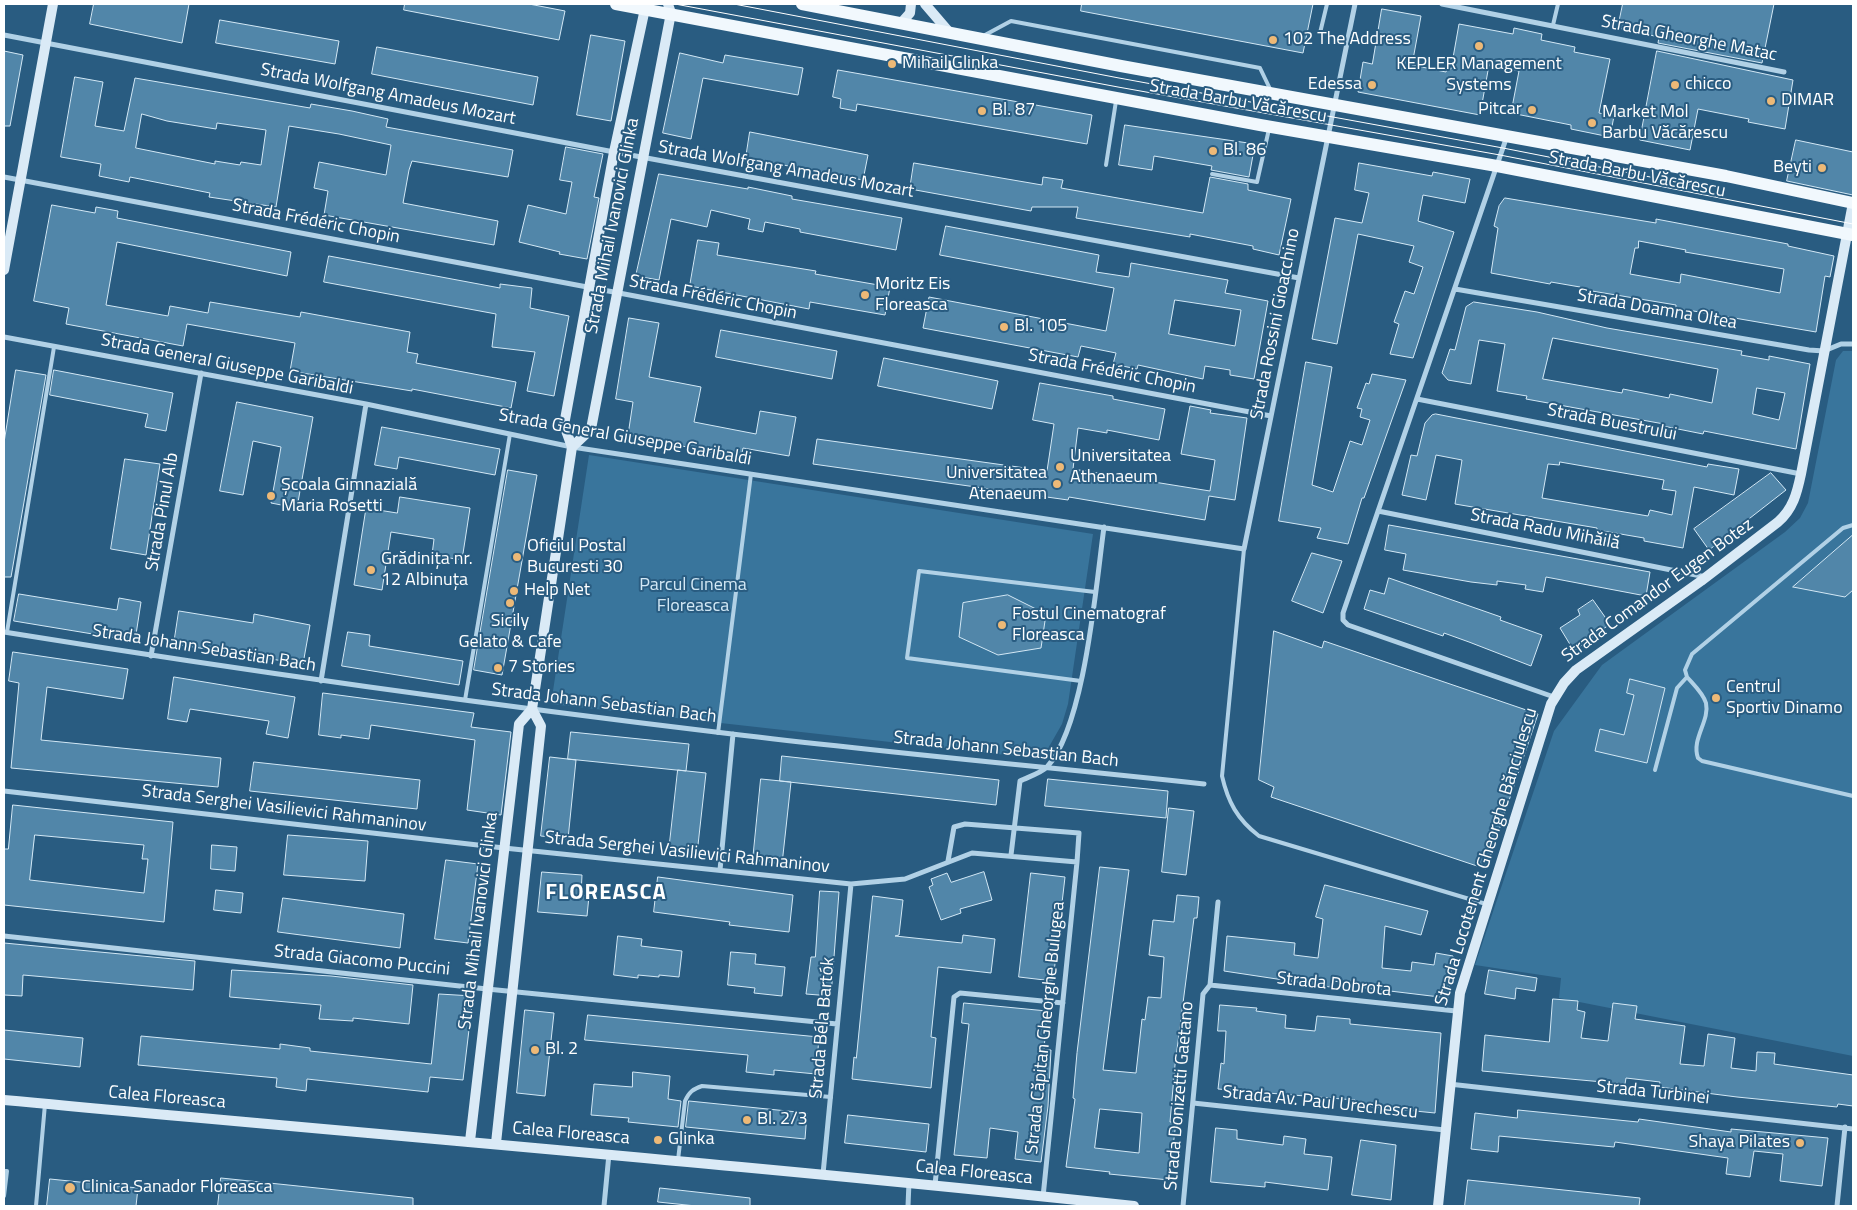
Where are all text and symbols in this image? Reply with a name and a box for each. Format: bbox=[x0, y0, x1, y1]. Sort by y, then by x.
street label: Strada Gheorghe Matac bbox=[1599, 11, 1779, 67]
place label: 102 The Address bbox=[1283, 29, 1411, 51]
marker: 102 The Address bbox=[1267, 34, 1279, 46]
marker: KEPLER Management Systems bbox=[1473, 40, 1485, 52]
place label: Mihail Glinka bbox=[902, 53, 998, 75]
place label: KEPLER Management Systems bbox=[1396, 54, 1562, 96]
marker: Mihail Glinka bbox=[886, 58, 898, 70]
street label: Strada Wolfgang Amadeus Mozart bbox=[259, 60, 517, 130]
place label: Edessa bbox=[1308, 74, 1362, 96]
place label: chicco bbox=[1685, 74, 1731, 96]
street label: Strada Barbu Văcărescu bbox=[1148, 76, 1328, 128]
marker: Edessa bbox=[1366, 79, 1378, 91]
marker: chicco bbox=[1669, 79, 1681, 91]
place label: DIMAR bbox=[1781, 90, 1834, 112]
marker: DIMAR bbox=[1765, 95, 1777, 107]
place label: Pitcar bbox=[1478, 99, 1522, 121]
place label: Bl. 87 bbox=[992, 100, 1035, 122]
place label: Market Mol Barbu Văcărescu bbox=[1602, 102, 1728, 144]
marker: Pitcar bbox=[1526, 104, 1538, 116]
marker: Bl. 87 bbox=[976, 105, 988, 117]
street label: Strada Mihail Ivanovici Glinka bbox=[581, 116, 645, 336]
marker: Market Mol Barbu Văcărescu bbox=[1586, 117, 1598, 129]
street label: Strada Wolfgang Amadeus Mozart bbox=[656, 137, 916, 203]
place label: Bl. 86 bbox=[1223, 140, 1266, 162]
marker: Bl. 86 bbox=[1207, 145, 1219, 157]
street label: Strada Barbu Văcărescu bbox=[1547, 147, 1727, 203]
place label: Beyti bbox=[1773, 157, 1812, 179]
marker: Beyti bbox=[1816, 162, 1828, 174]
street label: Strada Frédéric Chopin bbox=[230, 195, 402, 249]
street label: Strada Rossini Gioacchino bbox=[1247, 227, 1305, 421]
street label: Strada Frédéric Chopin bbox=[627, 271, 799, 325]
place label: Moritz Eis Floreasca bbox=[875, 274, 950, 316]
street label: Strada Doamna Oltea bbox=[1575, 285, 1739, 335]
marker: Moritz Eis Floreasca bbox=[859, 289, 871, 301]
place label: Bl. 105 bbox=[1014, 316, 1067, 338]
marker: Bl. 105 bbox=[998, 321, 1010, 333]
street label: Strada General Giuseppe Garibaldi bbox=[99, 330, 355, 400]
street label: Strada Frédéric Chopin bbox=[1026, 345, 1198, 399]
street label: Strada Buestrului bbox=[1545, 400, 1679, 446]
street label: Strada General Giuseppe Garibaldi bbox=[497, 405, 753, 471]
place label: Universitatea Athenaeum bbox=[1070, 446, 1171, 488]
street label: Strada Pinul Alb bbox=[142, 451, 184, 573]
marker: Universitatea Athenaeum bbox=[1054, 461, 1066, 473]
place label: Universitatea Atenaeum bbox=[946, 463, 1047, 506]
place label: Școala Gimnazială Maria Rosetti bbox=[281, 475, 417, 518]
marker: Universitatea Atenaeum bbox=[1051, 478, 1063, 490]
marker: Școala Gimnazială Maria Rosetti bbox=[265, 490, 277, 502]
street label: Strada Radu Mihăilă bbox=[1468, 505, 1622, 555]
street label: Strada Comandor Eugen Botez bbox=[1558, 514, 1758, 668]
place label: Oficiul Postal Bucuresti 30 bbox=[527, 536, 626, 578]
place label: Grădinița nr. 12 Albinuța bbox=[381, 549, 473, 592]
marker: Oficiul Postal Bucuresti 30 bbox=[511, 551, 523, 563]
marker: Grădinița nr. 12 Albinuța bbox=[365, 564, 377, 576]
park label: Parcul Cinema Floreasca bbox=[639, 575, 747, 618]
place label: Help Net bbox=[524, 580, 590, 602]
marker: Help Net bbox=[508, 585, 520, 597]
marker: Sicily Gelato & Cafe bbox=[504, 597, 516, 609]
place label: Fostul Cinematograf Floreasca bbox=[1012, 604, 1166, 646]
place label: Sicily Gelato & Cafe bbox=[458, 611, 562, 654]
marker: Fostul Cinematograf Floreasca bbox=[996, 619, 1008, 631]
street label: Strada Johann Sebastian Bach bbox=[90, 621, 318, 677]
place label: 7 Stories bbox=[508, 657, 575, 679]
marker: 7 Stories bbox=[492, 662, 504, 674]
place label: Centrul Sportiv Dinamo bbox=[1726, 677, 1843, 720]
street label: Strada Johann Sebastian Bach bbox=[490, 679, 718, 729]
marker: Centrul Sportiv Dinamo bbox=[1710, 692, 1722, 704]
street label: Strada Locotenent Gheorghe Bănciulescu bbox=[1431, 705, 1543, 1009]
street label: Strada Johann Sebastian Bach bbox=[892, 727, 1120, 773]
street label: Strada Serghei Vasilievici Rahmaninov bbox=[141, 781, 427, 837]
street label: Strada Mihail Ivanovici Glinka bbox=[455, 811, 503, 1031]
street label: Strada Serghei Vasilievici Rahmaninov bbox=[543, 827, 831, 879]
district label: FLOREASCA bbox=[544, 881, 668, 907]
street label: Strada Căpitan Gheorghe Bulugea bbox=[1022, 901, 1070, 1155]
street label: Strada Giacomo Puccini bbox=[273, 941, 451, 981]
street label: Strada Béla Bartók bbox=[806, 956, 840, 1100]
street label: Strada Dobrota bbox=[1276, 968, 1392, 1002]
street label: Strada Donizetti Gaetano bbox=[1161, 1001, 1199, 1191]
place label: Bl. 2 bbox=[545, 1039, 578, 1061]
marker: Bl. 2 bbox=[529, 1044, 541, 1056]
street label: Strada Turbinei bbox=[1595, 1076, 1711, 1110]
street label: Calea Floreasca bbox=[108, 1082, 226, 1114]
street label: Strada Av. Paul Urechescu bbox=[1221, 1082, 1419, 1124]
place label: Bl. 2/3 bbox=[757, 1109, 808, 1131]
marker: Bl. 2/3 bbox=[741, 1114, 753, 1126]
street label: Calea Floreasca bbox=[512, 1118, 630, 1150]
place label: Glinka bbox=[668, 1129, 714, 1151]
place label: Shaya Pilates bbox=[1689, 1132, 1790, 1154]
marker: Glinka bbox=[652, 1134, 664, 1146]
marker: Shaya Pilates bbox=[1794, 1137, 1806, 1149]
street label: Calea Floreasca bbox=[914, 1156, 1034, 1190]
place label: Clinica Sanador Floreasca bbox=[81, 1177, 273, 1199]
marker: Clinica Sanador Floreasca bbox=[63, 1181, 77, 1195]

